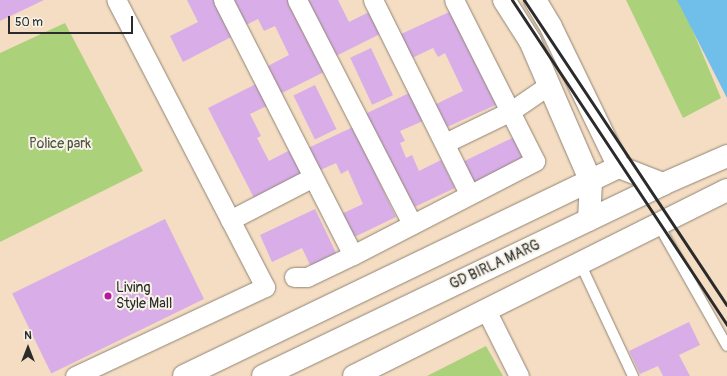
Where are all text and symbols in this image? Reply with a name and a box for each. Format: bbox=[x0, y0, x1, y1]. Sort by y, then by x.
scale bar bbox=[10, 8, 135, 34]
text: 50 m bbox=[15, 15, 43, 30]
park label: Police park bbox=[29, 136, 91, 152]
street label: GD BIRLA MARG bbox=[447, 237, 543, 293]
place label: Living Style Mall bbox=[116, 280, 172, 312]
marker: Living Style Mall bbox=[103, 291, 113, 301]
north arrow bbox=[8, 328, 48, 368]
text: N bbox=[24, 329, 32, 342]

